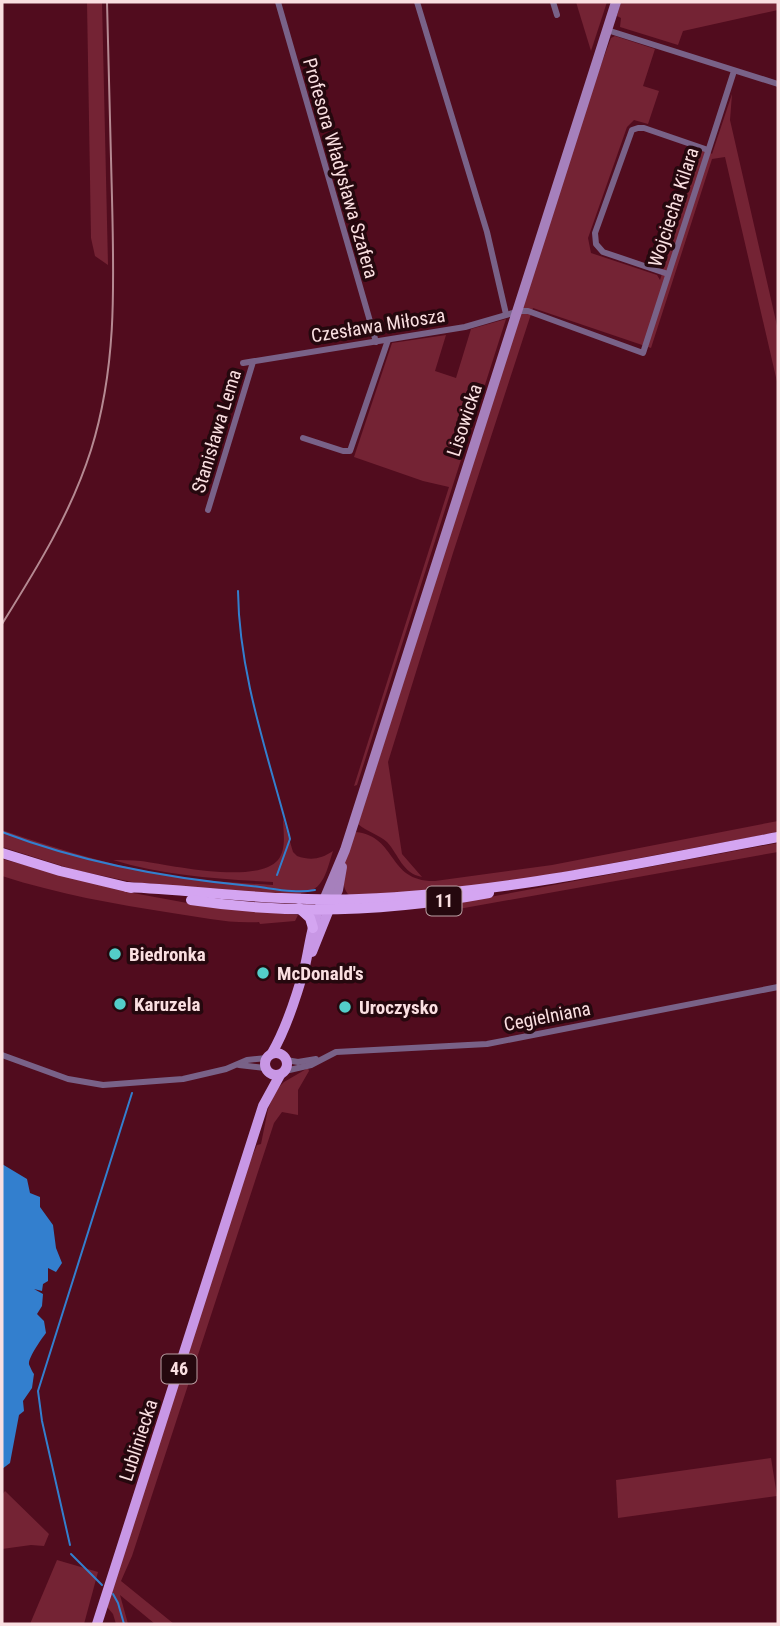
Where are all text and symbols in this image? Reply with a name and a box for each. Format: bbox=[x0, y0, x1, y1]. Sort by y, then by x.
street label: Profesora Władysława Szafera bbox=[298, 55, 383, 281]
street label: Wojciecha Kilara bbox=[643, 145, 704, 270]
street label: Czesława Miłosza bbox=[309, 304, 447, 347]
street label: Stanisława Lema bbox=[187, 367, 246, 496]
street label: Lisowicka bbox=[442, 381, 487, 459]
road number: 11 bbox=[426, 887, 462, 916]
place label: Biedronka bbox=[129, 943, 206, 966]
marker: Biedronka bbox=[107, 946, 123, 962]
place label: McDonald's bbox=[277, 962, 364, 985]
marker: McDonald's bbox=[255, 965, 271, 981]
place label: Karuzela bbox=[134, 993, 200, 1016]
marker: Karuzela bbox=[112, 996, 128, 1012]
place label: Uroczysko bbox=[359, 996, 438, 1019]
street label: Cegielniana bbox=[502, 997, 592, 1036]
marker: Uroczysko bbox=[337, 999, 353, 1015]
road number: 46 bbox=[162, 1354, 196, 1384]
street label: Lubliniecka bbox=[114, 1396, 163, 1484]

